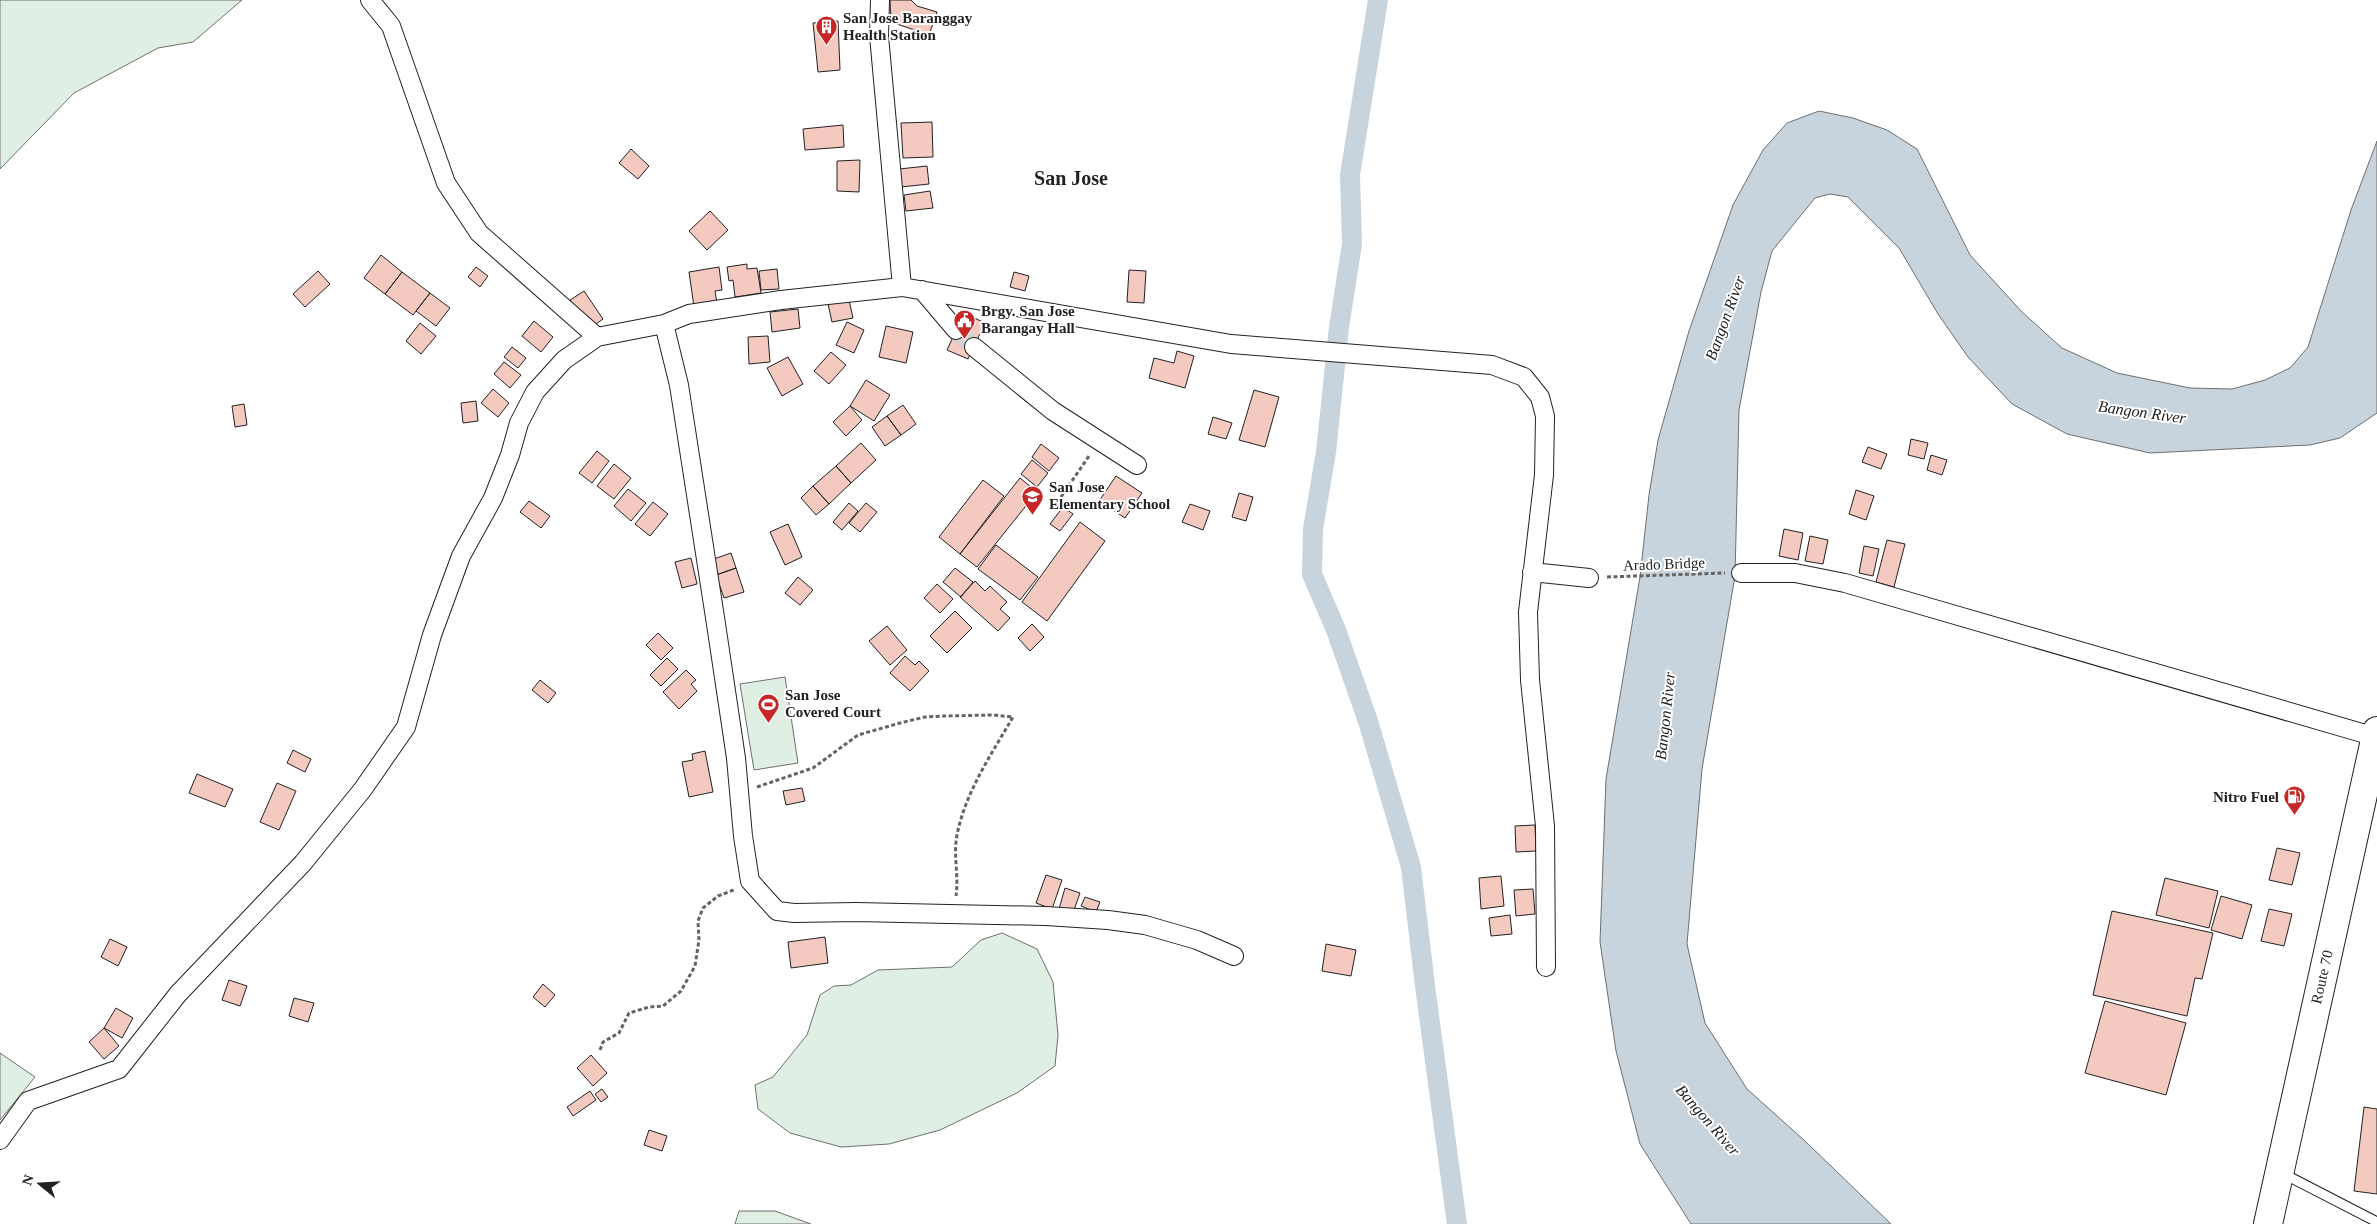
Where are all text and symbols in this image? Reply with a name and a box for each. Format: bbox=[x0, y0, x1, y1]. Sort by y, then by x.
place label: San Jose Baranggay Health Station bbox=[843, 10, 973, 43]
building icon: San Jose Baranggay Health Station bbox=[815, 15, 839, 46]
district label: San Jose bbox=[1034, 167, 1108, 189]
water label: Bangon River bbox=[1702, 273, 1749, 363]
place label: Brgy. San Jose Barangay Hall bbox=[981, 303, 1075, 336]
public building icon: Brgy. San Jose Barangay Hall bbox=[953, 308, 977, 339]
water label: Bangon River bbox=[2097, 397, 2188, 428]
place label: San Jose Elementary School bbox=[1049, 479, 1170, 512]
school or university icon: San Jose Elementary School bbox=[1021, 484, 1045, 515]
street label: Arado Bridge bbox=[1623, 555, 1706, 573]
water label: Bangon River bbox=[1652, 670, 1679, 761]
place label: San Jose Covered Court bbox=[785, 687, 881, 720]
sports icon: San Jose Covered Court bbox=[757, 692, 781, 723]
fuel station icon: Nitro Fuel bbox=[2283, 785, 2307, 816]
place label: Nitro Fuel bbox=[2213, 789, 2279, 805]
street label: Route 70 bbox=[2308, 949, 2336, 1005]
water label: Bangon River bbox=[1672, 1081, 1744, 1160]
north arrow bbox=[15, 1159, 65, 1209]
text: N bbox=[19, 1173, 37, 1187]

